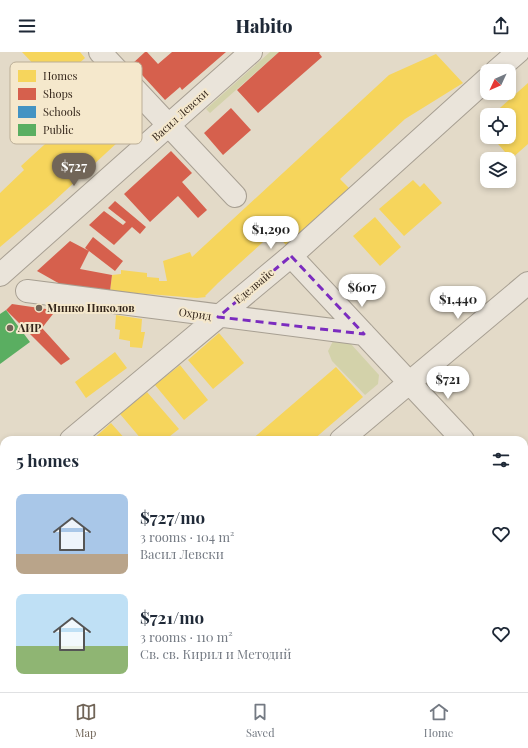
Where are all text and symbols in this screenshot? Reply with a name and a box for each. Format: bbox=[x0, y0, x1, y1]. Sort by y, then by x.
text: Habito bbox=[236, 14, 292, 38]
icon: menu bbox=[16, 15, 38, 37]
icon: share bbox=[490, 15, 512, 37]
legend bbox=[10, 62, 142, 144]
north arrow bbox=[480, 64, 516, 100]
map controls bbox=[480, 64, 516, 188]
text: Homes bbox=[43, 68, 77, 83]
street label: Васил Левски bbox=[148, 85, 211, 144]
text: Shops bbox=[43, 86, 73, 101]
text: Schools bbox=[43, 104, 81, 119]
button: locate bbox=[480, 108, 516, 144]
text: Public bbox=[43, 122, 74, 137]
button: layers bbox=[480, 152, 516, 188]
pin: $727 bbox=[50, 153, 98, 187]
text: $727 bbox=[61, 157, 87, 174]
pin: $1,290 bbox=[238, 216, 304, 250]
text: $1,290 bbox=[252, 220, 290, 237]
street label: Еделвайс bbox=[231, 265, 277, 307]
pin: $607 bbox=[338, 274, 386, 308]
text: $607 bbox=[347, 278, 377, 295]
pin: $1,440 bbox=[425, 286, 491, 320]
text: $1,440 bbox=[439, 290, 477, 307]
place label: Минко Николов bbox=[47, 300, 135, 315]
marker: Минко Николов bbox=[34, 303, 44, 313]
street label: Охрид bbox=[178, 304, 213, 323]
place label: АИР bbox=[17, 320, 41, 335]
marker: АИР bbox=[5, 323, 15, 333]
pin: $721 bbox=[424, 366, 472, 400]
text: $721 bbox=[435, 370, 461, 387]
text: 5 homes bbox=[16, 449, 79, 471]
icon: filters bbox=[490, 449, 512, 471]
text: $727/mo bbox=[140, 506, 205, 528]
icon: home bbox=[48, 510, 96, 558]
icon: heart bbox=[490, 523, 512, 545]
text: 3 rooms · 104 m² bbox=[140, 528, 234, 545]
text: Васил Левски bbox=[140, 545, 224, 562]
text: $721/mo bbox=[140, 606, 204, 628]
icon: home bbox=[48, 610, 96, 658]
icon: heart bbox=[490, 623, 512, 645]
text: 3 rooms · 110 m² bbox=[140, 628, 233, 645]
text: Св. св. Кирил и Методий bbox=[140, 645, 291, 662]
tab: Map bbox=[75, 701, 97, 740]
tab: Saved bbox=[246, 701, 275, 740]
tab: Home bbox=[424, 701, 453, 740]

